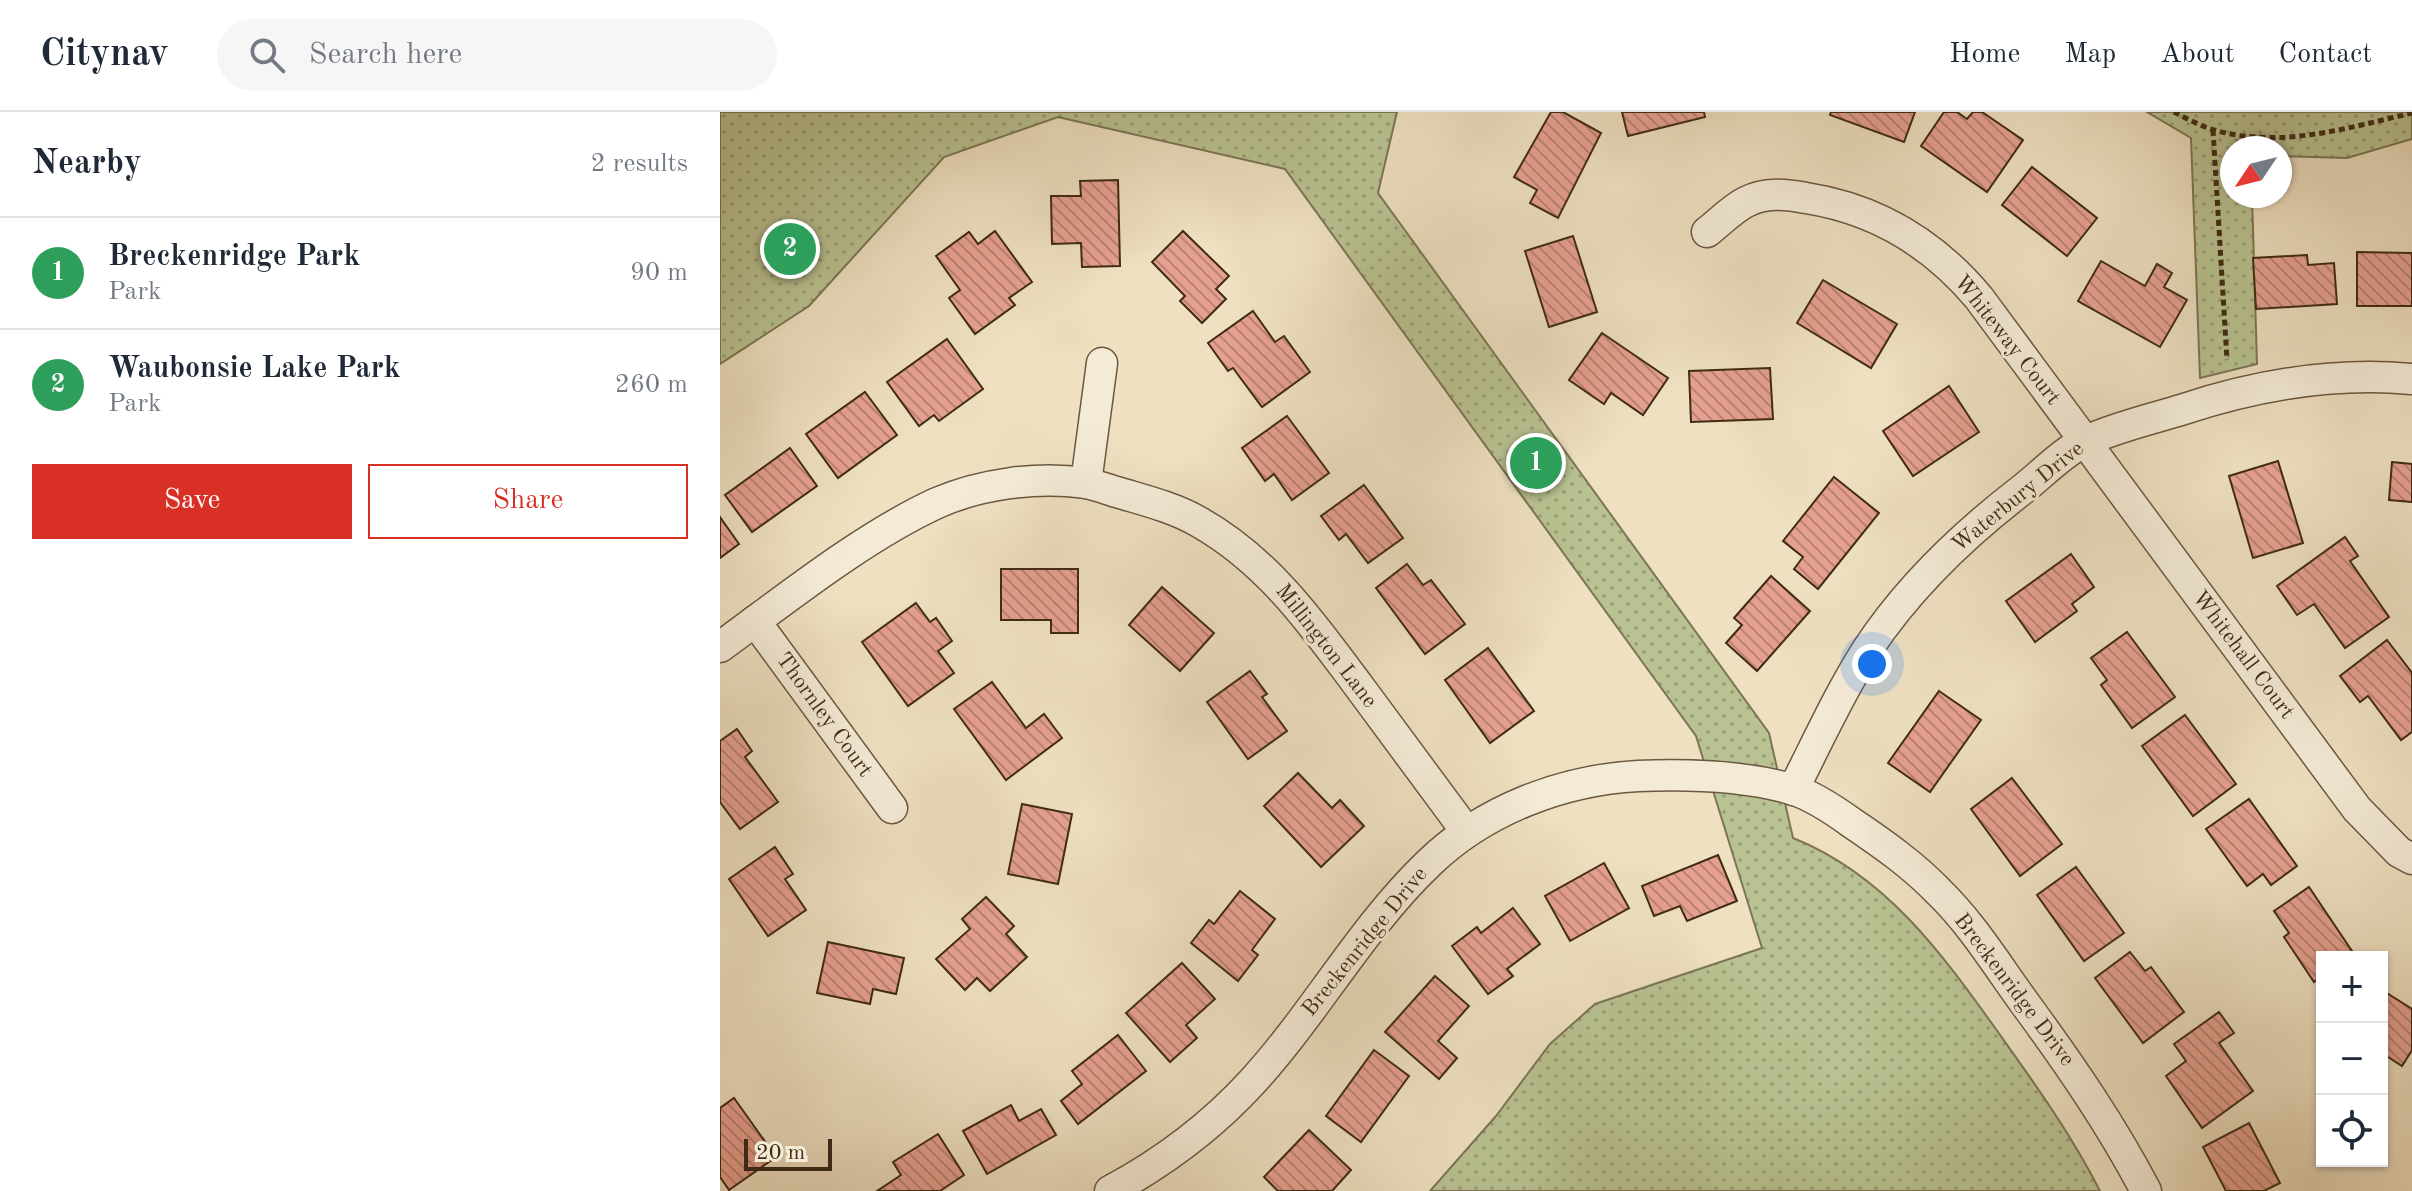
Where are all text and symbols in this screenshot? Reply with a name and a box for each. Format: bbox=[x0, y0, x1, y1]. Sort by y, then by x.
search box bbox=[217, 19, 777, 91]
icon: search bbox=[245, 33, 289, 77]
text: Citynav bbox=[40, 36, 169, 74]
text: Search here bbox=[309, 40, 462, 70]
text: Home bbox=[1949, 41, 2020, 69]
text: Map bbox=[2064, 41, 2116, 69]
text: About bbox=[2160, 41, 2235, 69]
text: Contact bbox=[2279, 41, 2372, 69]
north arrow bbox=[2220, 136, 2292, 208]
text: Nearby bbox=[32, 147, 142, 181]
text: 2 results bbox=[590, 151, 688, 177]
pin: 2 bbox=[764, 219, 816, 279]
text: Breckenridge Park bbox=[108, 242, 360, 272]
text: 1 bbox=[50, 260, 66, 286]
text: 90 m bbox=[630, 260, 688, 286]
street label: Whiteway Court bbox=[1950, 271, 2064, 409]
text: Park bbox=[108, 279, 162, 305]
text: Waubonsie Lake Park bbox=[108, 354, 401, 384]
text: 2 bbox=[50, 372, 66, 398]
text: 260 m bbox=[615, 372, 688, 398]
text: Park bbox=[108, 391, 162, 417]
pin: 1 bbox=[1510, 433, 1562, 493]
street label: Waterbury Drive bbox=[1948, 437, 2088, 557]
button: Save bbox=[32, 464, 352, 539]
button: Share bbox=[368, 464, 688, 539]
street label: Millington Lane bbox=[1271, 580, 1381, 712]
street label: Whitehall Court bbox=[2188, 587, 2298, 723]
your location bbox=[1852, 644, 1892, 684]
street label: Thornley Court bbox=[772, 649, 876, 781]
street label: Breckenridge Drive bbox=[1298, 863, 1432, 1021]
street label: Breckenridge Drive bbox=[1950, 910, 2078, 1070]
map controls bbox=[2316, 951, 2388, 1167]
button: + bbox=[2316, 951, 2388, 1023]
button: − bbox=[2316, 1023, 2388, 1095]
button: locate bbox=[2316, 1095, 2388, 1167]
scale bar bbox=[744, 1135, 832, 1171]
text: 20 m bbox=[756, 1142, 805, 1164]

